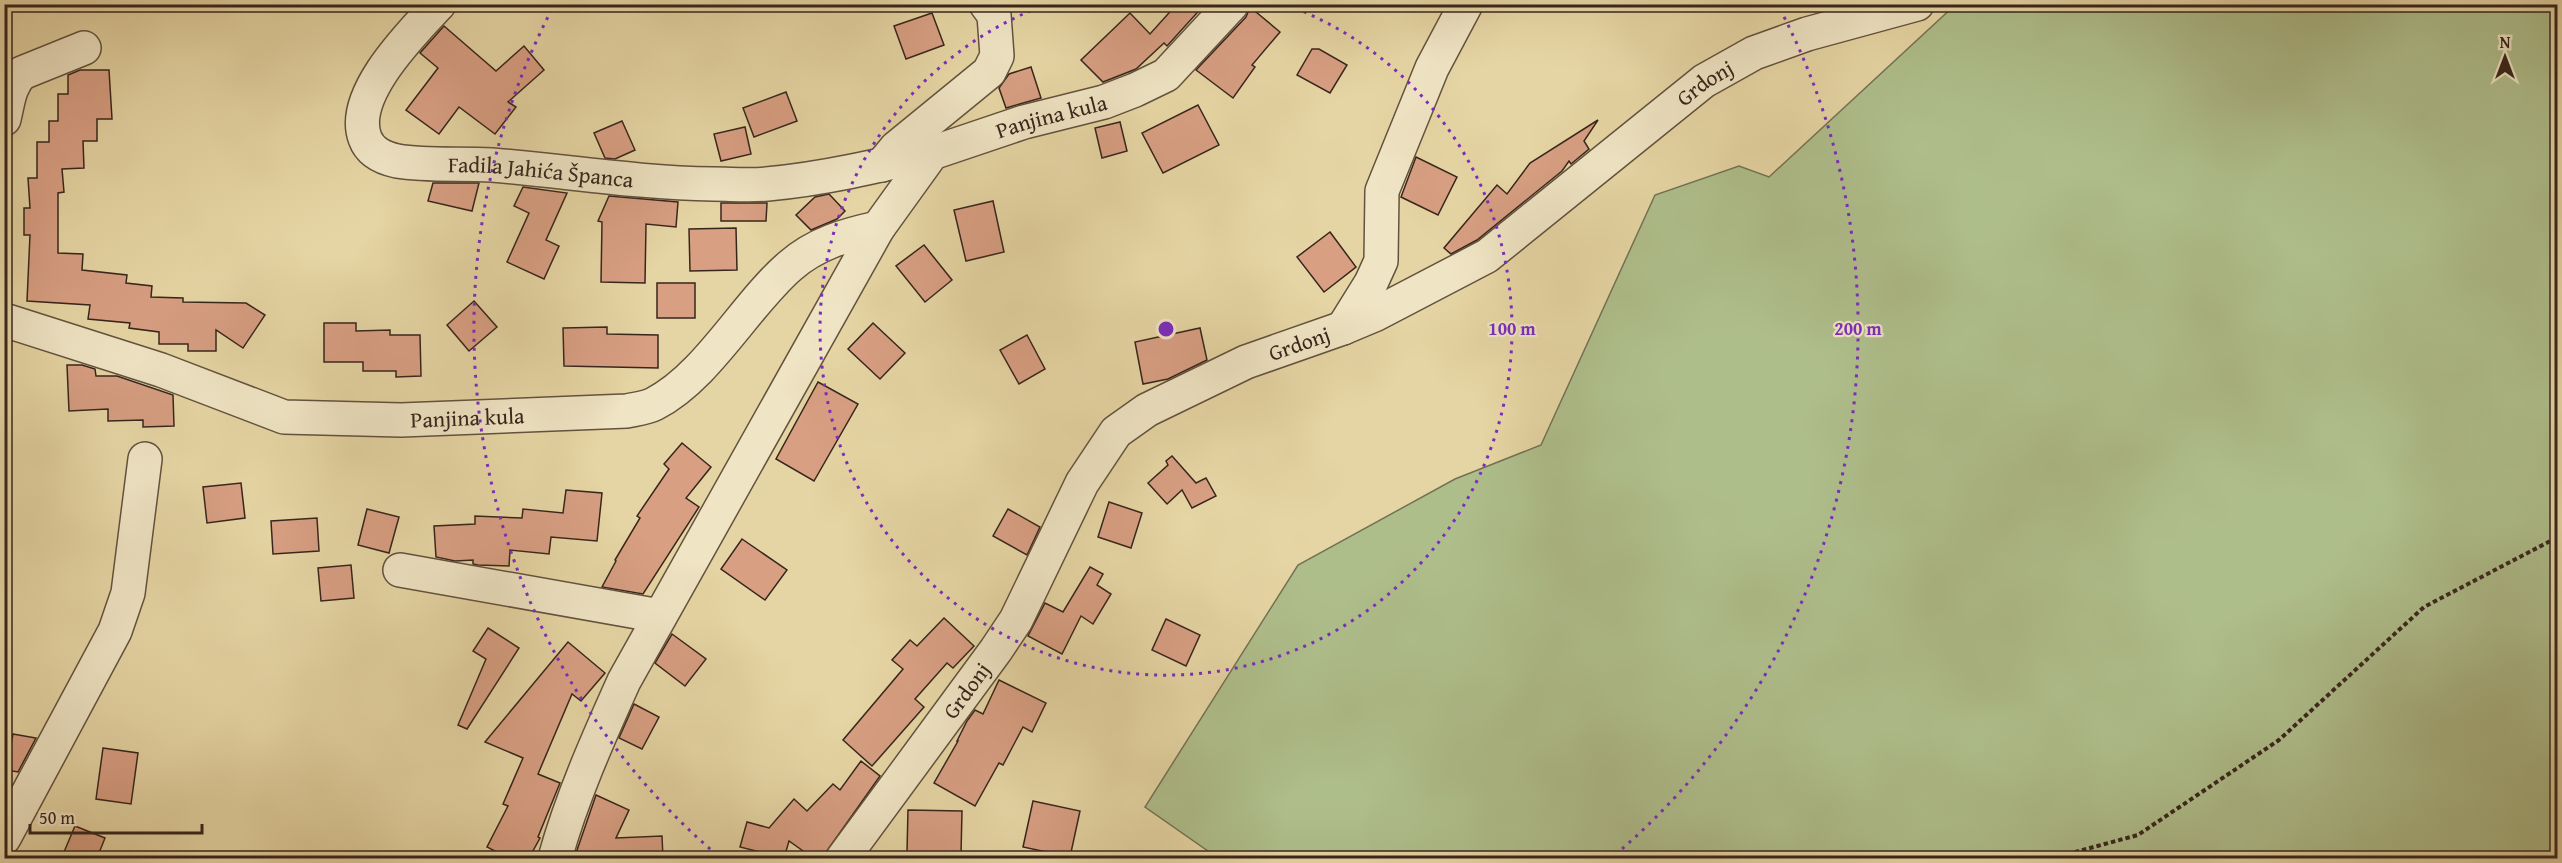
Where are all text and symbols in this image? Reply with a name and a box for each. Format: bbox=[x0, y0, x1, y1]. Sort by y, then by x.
north arrow bbox=[2475, 27, 2535, 87]
text: N bbox=[2500, 30, 2511, 54]
street label: Grdonj bbox=[1669, 52, 1739, 113]
street label: Panjina kula bbox=[991, 86, 1111, 146]
street label: Fadila Jahića Španca bbox=[448, 148, 636, 195]
text: 100 m bbox=[1488, 315, 1536, 342]
text: 200 m bbox=[1834, 315, 1882, 342]
street label: Grdonj bbox=[1264, 318, 1334, 369]
centre of rings bbox=[1156, 319, 1176, 339]
street label: Panjina kula bbox=[410, 399, 526, 436]
street label: Grdonj bbox=[935, 656, 998, 725]
scale bar bbox=[30, 797, 202, 835]
text: 50 m bbox=[39, 804, 75, 831]

